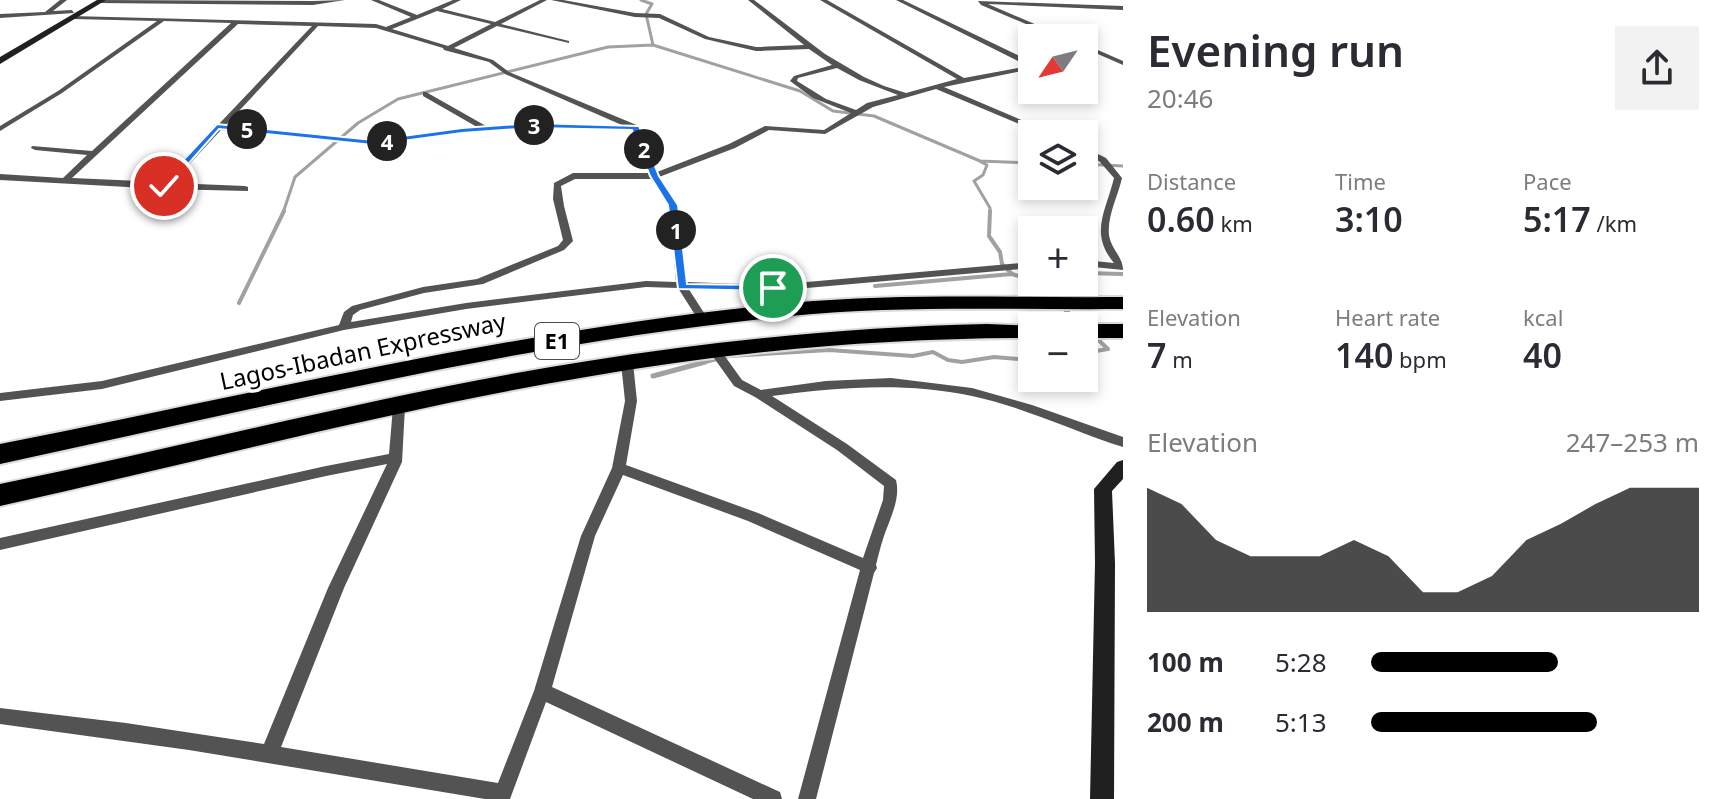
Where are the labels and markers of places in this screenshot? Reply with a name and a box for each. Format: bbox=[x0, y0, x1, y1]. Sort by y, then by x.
pin: 3 bbox=[514, 105, 554, 145]
pin: 5 bbox=[227, 109, 267, 149]
pin: 4 bbox=[367, 121, 407, 161]
pin: 2 bbox=[624, 129, 664, 169]
pin bbox=[130, 152, 198, 220]
pin: 1 bbox=[656, 210, 696, 250]
pin bbox=[739, 254, 807, 322]

